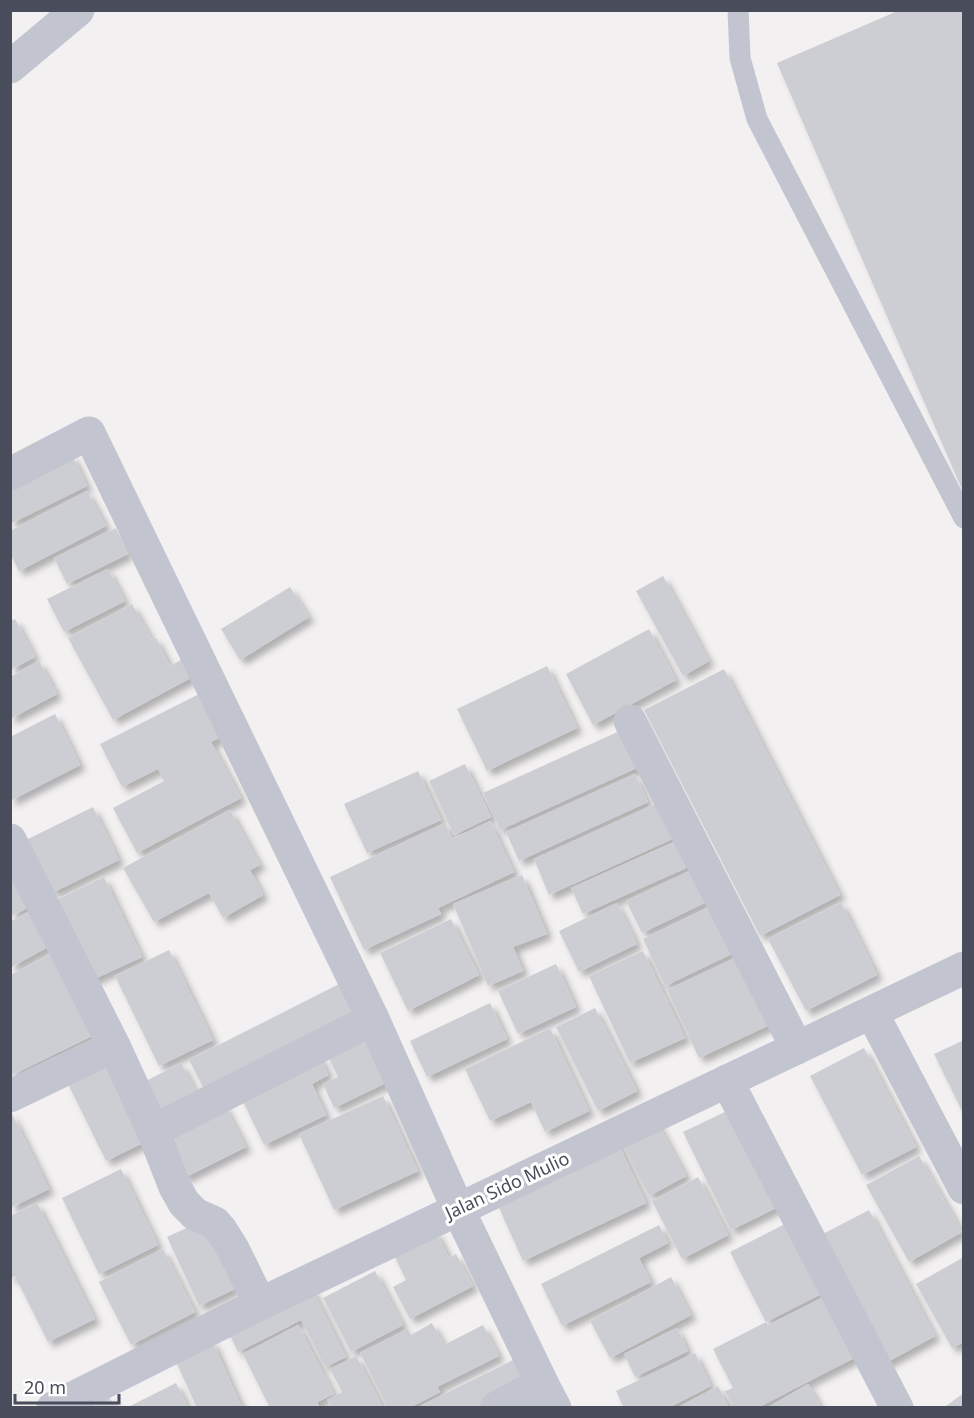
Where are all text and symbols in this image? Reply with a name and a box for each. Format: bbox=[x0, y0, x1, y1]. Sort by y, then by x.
street label: Jalan Sido Mulio bbox=[439, 1146, 573, 1225]
scale bar bbox=[15, 1367, 118, 1405]
text: 20 m bbox=[24, 1375, 66, 1399]

